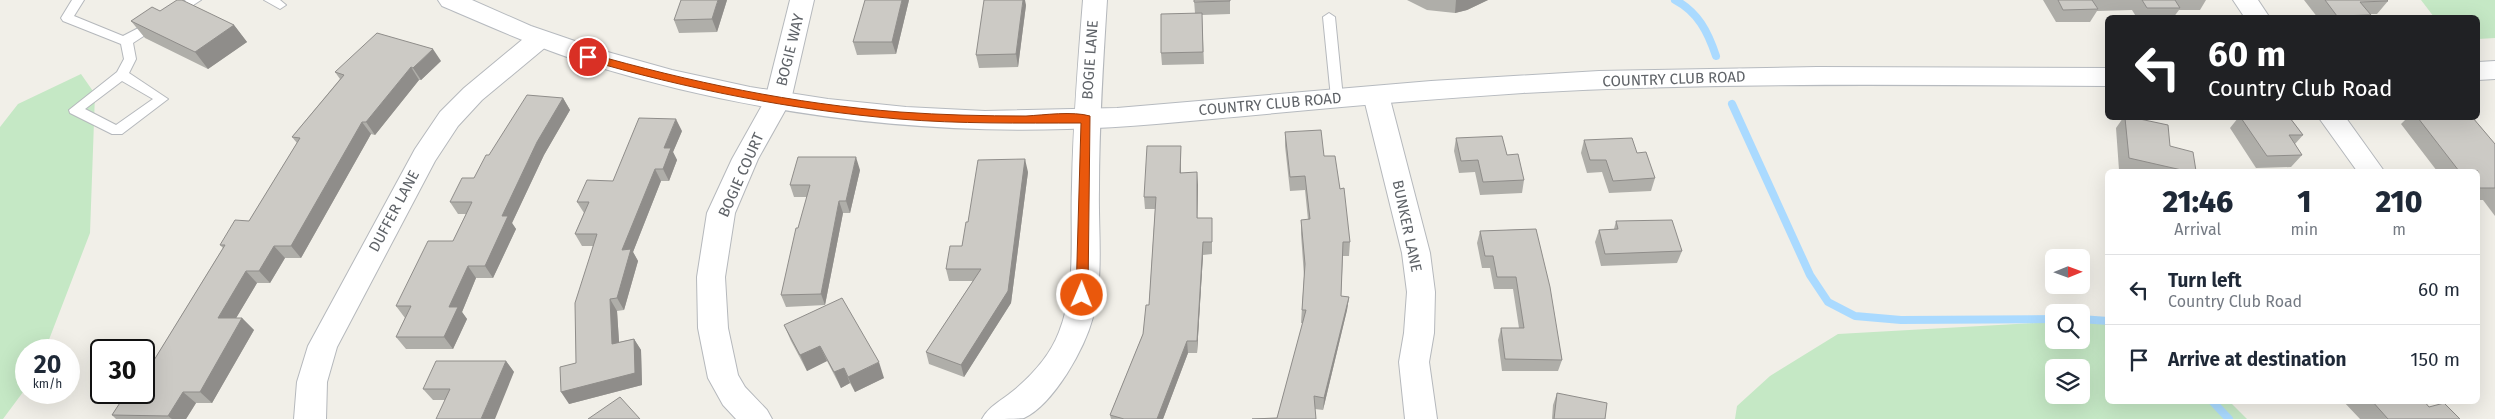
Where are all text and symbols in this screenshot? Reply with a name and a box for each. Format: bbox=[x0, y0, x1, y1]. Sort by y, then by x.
street label: BOGIE WAY bbox=[772, 11, 808, 88]
street label: BOGIE LANE bbox=[1078, 20, 1102, 100]
text: 60 m bbox=[2208, 33, 2286, 75]
icon: left bbox=[2125, 35, 2190, 100]
pin bbox=[567, 36, 609, 78]
icon: arrive bbox=[574, 43, 602, 71]
street label: COUNTRY CLUB ROAD bbox=[1602, 68, 1746, 90]
text: Country Club Road bbox=[2208, 75, 2393, 102]
street label: COUNTRY CLUB ROAD bbox=[1198, 89, 1342, 119]
street label: BOGIE COURT bbox=[714, 130, 768, 220]
street label: DUFFER LANE bbox=[365, 167, 423, 255]
street label: BUNKER LANE bbox=[1388, 178, 1426, 274]
text: 21:46 bbox=[2162, 184, 2233, 220]
text: 1 bbox=[2297, 184, 2311, 220]
text: 210 bbox=[2376, 184, 2423, 220]
text: Arrival bbox=[2174, 220, 2221, 239]
text: min bbox=[2291, 220, 2318, 239]
text: m bbox=[2392, 220, 2406, 239]
north arrow bbox=[2045, 249, 2090, 294]
map controls bbox=[2045, 249, 2090, 404]
position arrow bbox=[1055, 268, 1107, 320]
text: Turn left bbox=[2168, 269, 2242, 292]
icon: left bbox=[2125, 276, 2153, 304]
text: 60 m bbox=[2418, 278, 2460, 301]
text: Country Club Road bbox=[2168, 292, 2302, 311]
button: search bbox=[2045, 304, 2090, 349]
speed limit sign: 30 bbox=[90, 339, 155, 404]
icon: arrive bbox=[2125, 346, 2153, 374]
text: Arrive at destination bbox=[2168, 348, 2347, 371]
text: 150 m bbox=[2410, 348, 2460, 371]
text: 20 bbox=[34, 350, 61, 380]
button: layers bbox=[2045, 359, 2090, 404]
text: km/h bbox=[33, 377, 62, 391]

